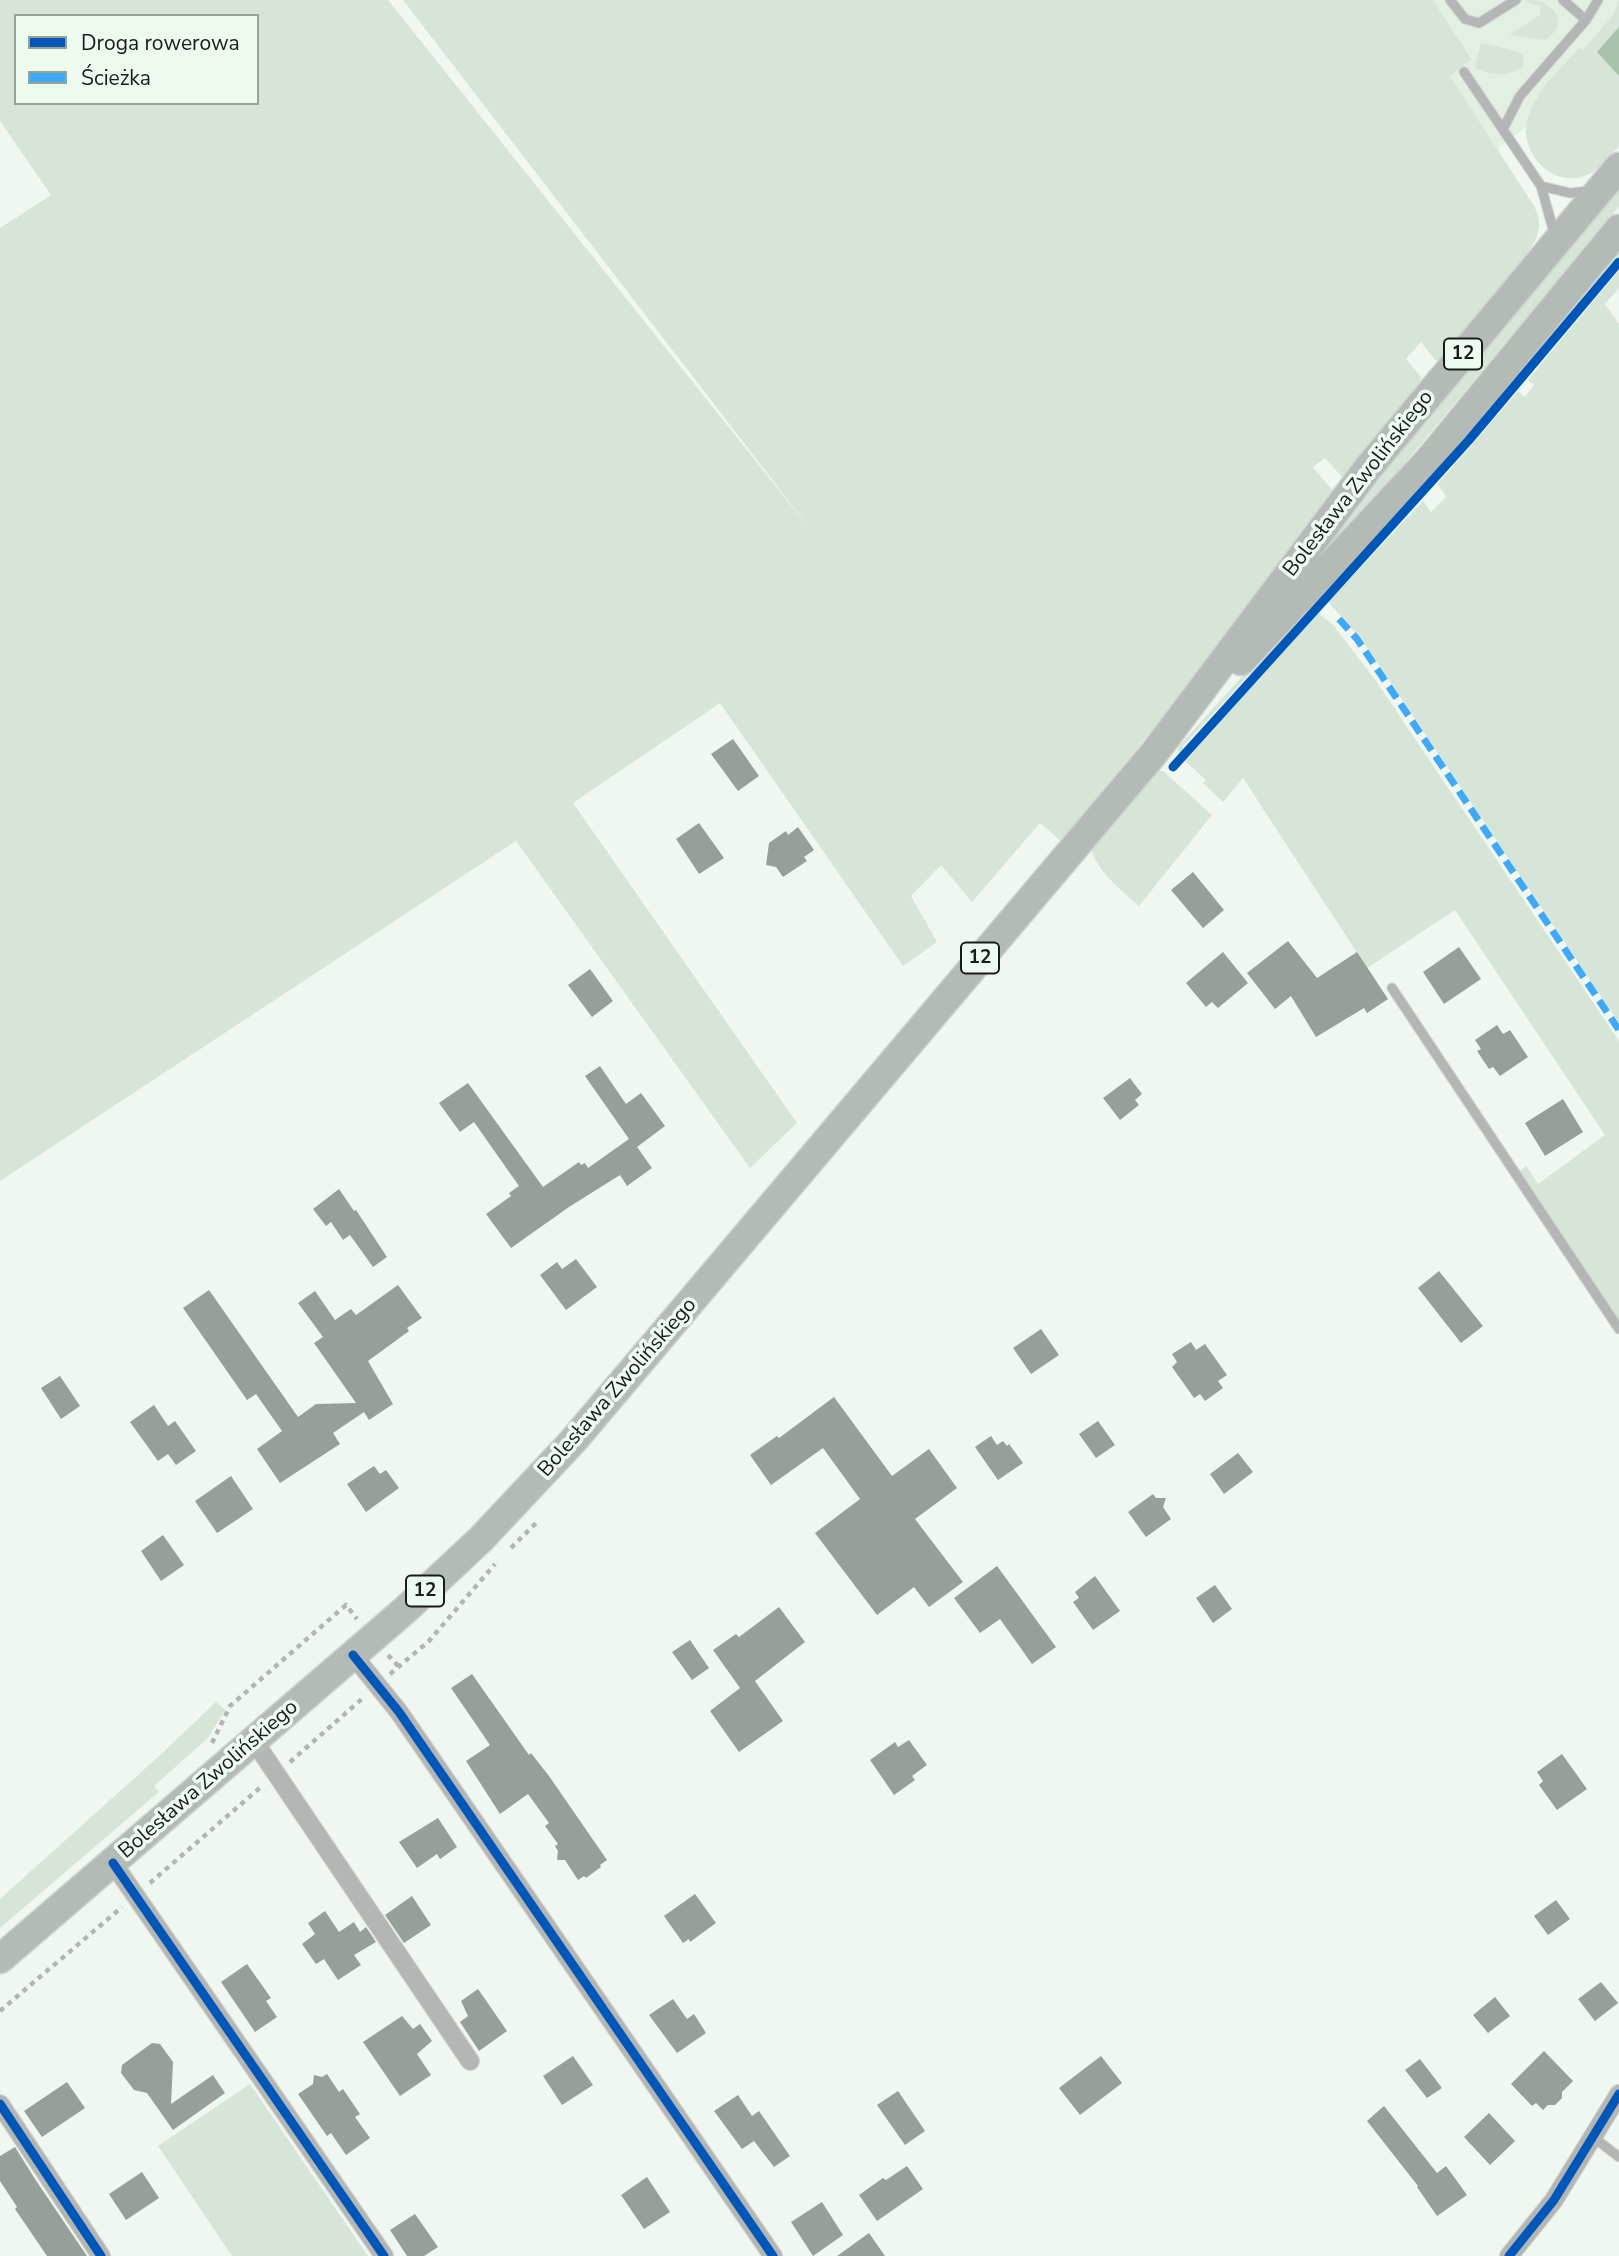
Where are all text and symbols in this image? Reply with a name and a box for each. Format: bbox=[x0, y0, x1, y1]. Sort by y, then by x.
legend bbox=[14, 14, 259, 105]
text: Droga rowerowa bbox=[81, 29, 240, 57]
text: Ścieżka bbox=[81, 64, 151, 92]
road number: 12 bbox=[1444, 338, 1482, 370]
street label: Bolesława Zwolińskiego bbox=[1279, 386, 1439, 582]
road number: 12 bbox=[961, 942, 999, 974]
street label: Bolesława Zwolińskiego bbox=[533, 1293, 703, 1483]
road number: 12 bbox=[406, 1576, 444, 1606]
street label: Bolesława Zwolińskiego bbox=[114, 1695, 304, 1865]

